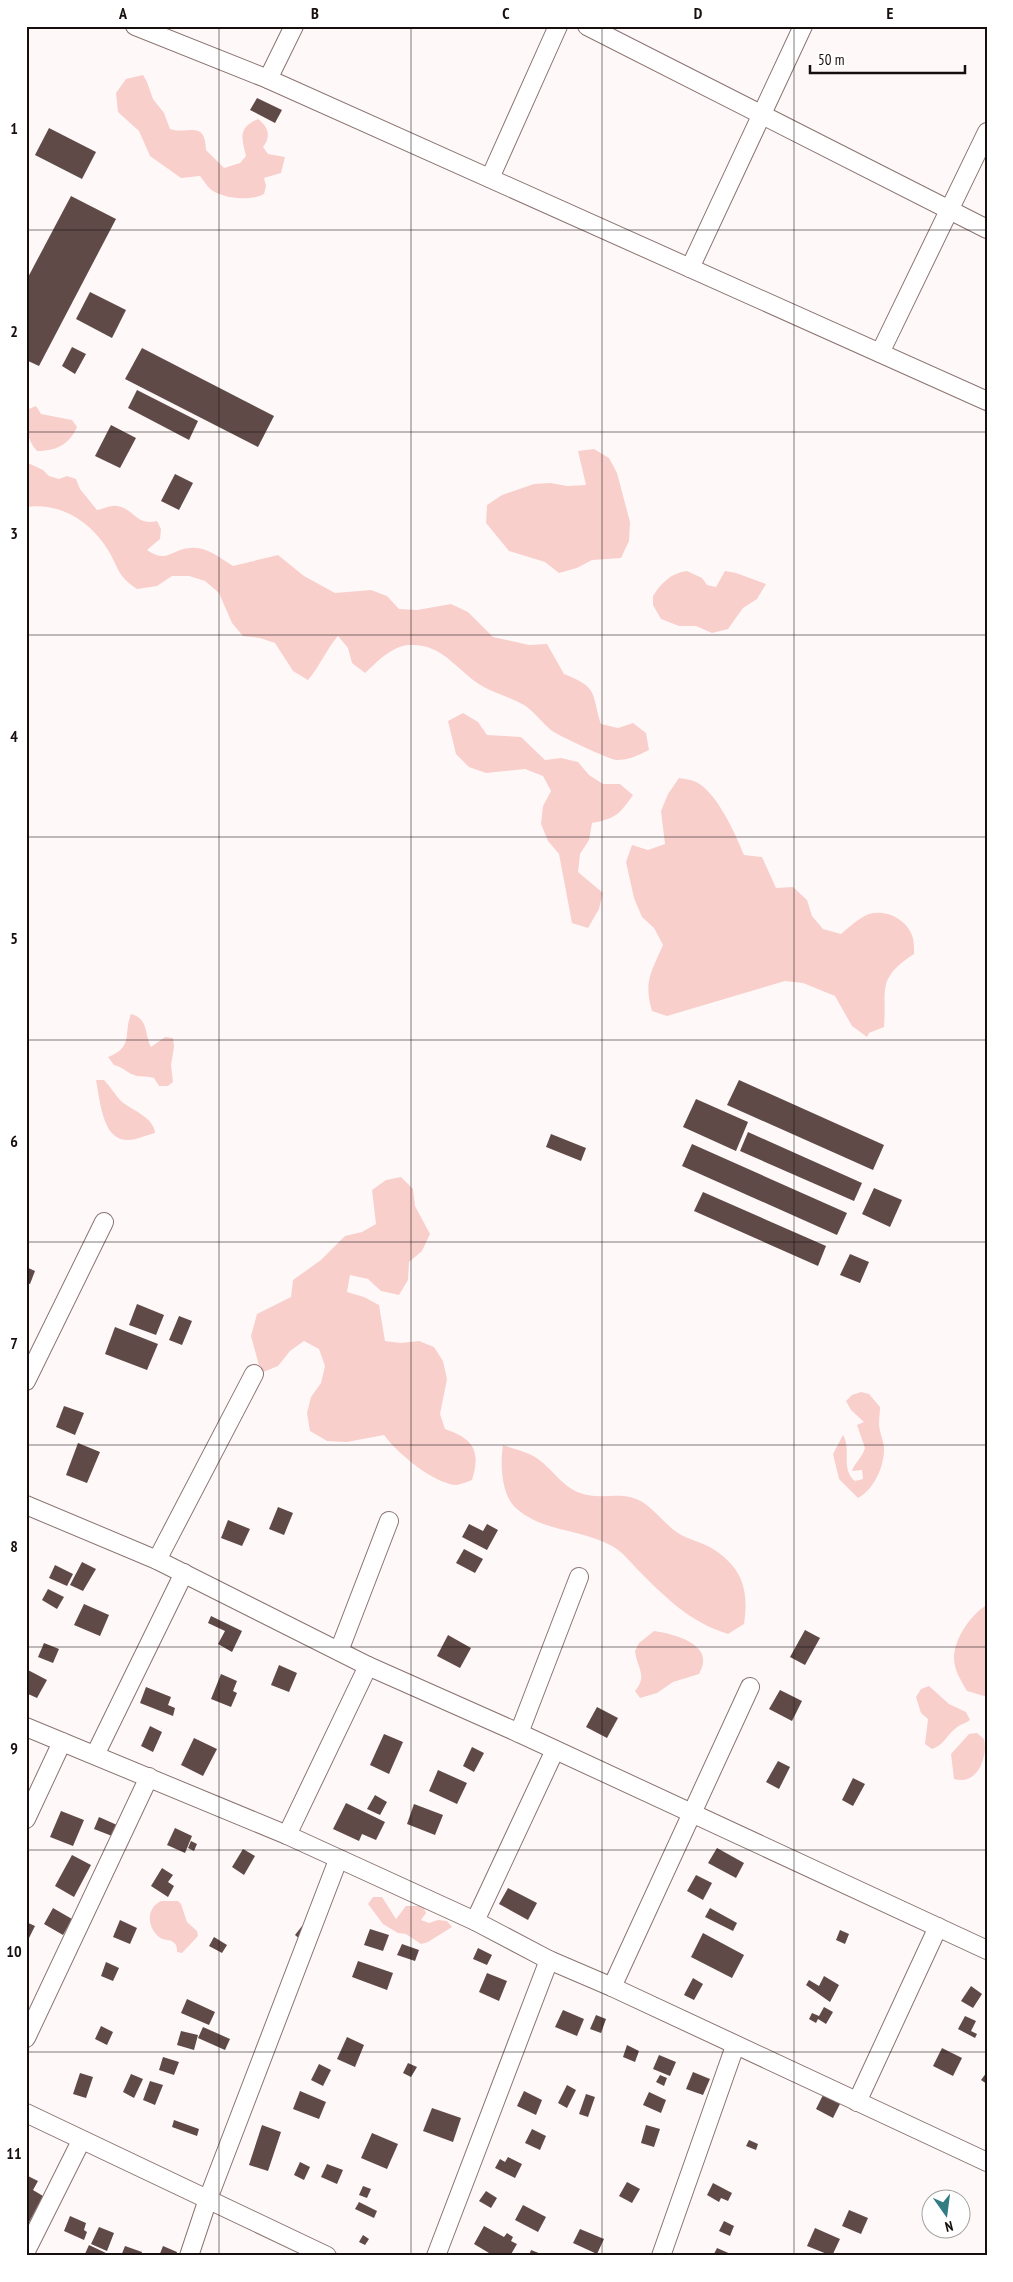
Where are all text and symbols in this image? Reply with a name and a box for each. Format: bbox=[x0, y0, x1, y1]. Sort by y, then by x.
text: A bbox=[118, 3, 128, 23]
text: B bbox=[311, 3, 319, 23]
text: C bbox=[502, 3, 510, 23]
text: D bbox=[694, 3, 703, 23]
text: E bbox=[887, 3, 894, 23]
scale bar bbox=[810, 42, 966, 74]
text: 50 m bbox=[818, 50, 844, 69]
text: 1 bbox=[10, 118, 18, 138]
text: 2 bbox=[10, 321, 18, 341]
text: 3 bbox=[10, 523, 18, 543]
text: 4 bbox=[10, 726, 18, 746]
text: 5 bbox=[10, 928, 18, 948]
text: 6 bbox=[10, 1131, 18, 1151]
text: 7 bbox=[10, 1333, 18, 1353]
text: 8 bbox=[10, 1536, 18, 1556]
text: 9 bbox=[10, 1738, 18, 1758]
text: 10 bbox=[6, 1941, 22, 1961]
text: 11 bbox=[6, 2143, 22, 2163]
north arrow bbox=[920, 2190, 970, 2240]
text: N bbox=[943, 2217, 955, 2236]

